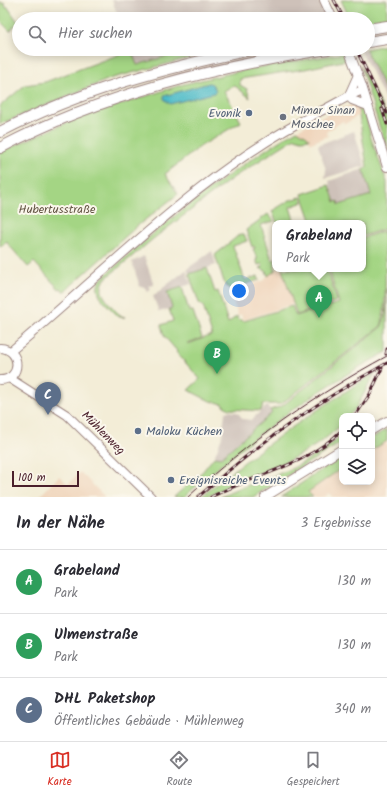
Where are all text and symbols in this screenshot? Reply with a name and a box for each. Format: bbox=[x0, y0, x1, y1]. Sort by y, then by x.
search box bbox=[12, 12, 375, 56]
text: Hier suchen bbox=[58, 22, 132, 46]
icon: search bbox=[26, 23, 48, 45]
place label: Mimar Sinan Moschee bbox=[291, 101, 355, 134]
place label: Evonik bbox=[209, 104, 241, 123]
marker: Evonik bbox=[244, 108, 254, 118]
marker: Mimar Sinan Moschee bbox=[278, 112, 288, 122]
park label: Hubertusstraße bbox=[19, 200, 96, 219]
popup bbox=[272, 220, 366, 272]
text: Grabeland bbox=[286, 224, 352, 248]
text: Park bbox=[286, 248, 310, 269]
your location bbox=[229, 281, 249, 301]
pin: A bbox=[306, 285, 332, 318]
pin: B bbox=[204, 341, 230, 374]
pin: C bbox=[35, 382, 61, 415]
street label: Mühlenweg bbox=[77, 407, 130, 460]
map controls bbox=[339, 413, 375, 485]
button: locate bbox=[339, 413, 375, 449]
place label: Maloku Küchen bbox=[146, 422, 222, 441]
marker: Maloku Küchen bbox=[133, 426, 143, 436]
button: layers bbox=[339, 449, 375, 485]
scale bar bbox=[12, 469, 79, 488]
text: 100 m bbox=[18, 469, 46, 487]
place label: Ereignisreiche Events bbox=[179, 471, 286, 490]
marker: Ereignisreiche Events bbox=[166, 475, 176, 485]
text: In der Nähe bbox=[16, 510, 105, 537]
text: 3 Ergebnisse bbox=[301, 513, 371, 534]
text: Grabeland bbox=[54, 559, 120, 583]
text: A bbox=[25, 571, 33, 592]
text: 130 m bbox=[337, 571, 371, 592]
text: Park bbox=[54, 583, 78, 604]
text: Ulmenstraße bbox=[54, 623, 138, 647]
text: B bbox=[25, 635, 33, 656]
text: 130 m bbox=[337, 635, 371, 656]
text: Park bbox=[54, 647, 78, 668]
text: DHL Paketshop bbox=[54, 687, 155, 711]
text: C bbox=[25, 699, 33, 720]
text: 340 m bbox=[334, 699, 371, 720]
text: Öffentliches Gebäude · Mühlenweg bbox=[54, 711, 244, 732]
tab: Karte bbox=[47, 749, 72, 791]
tab: Route bbox=[166, 749, 192, 791]
tab: Gespeichert bbox=[287, 749, 340, 791]

